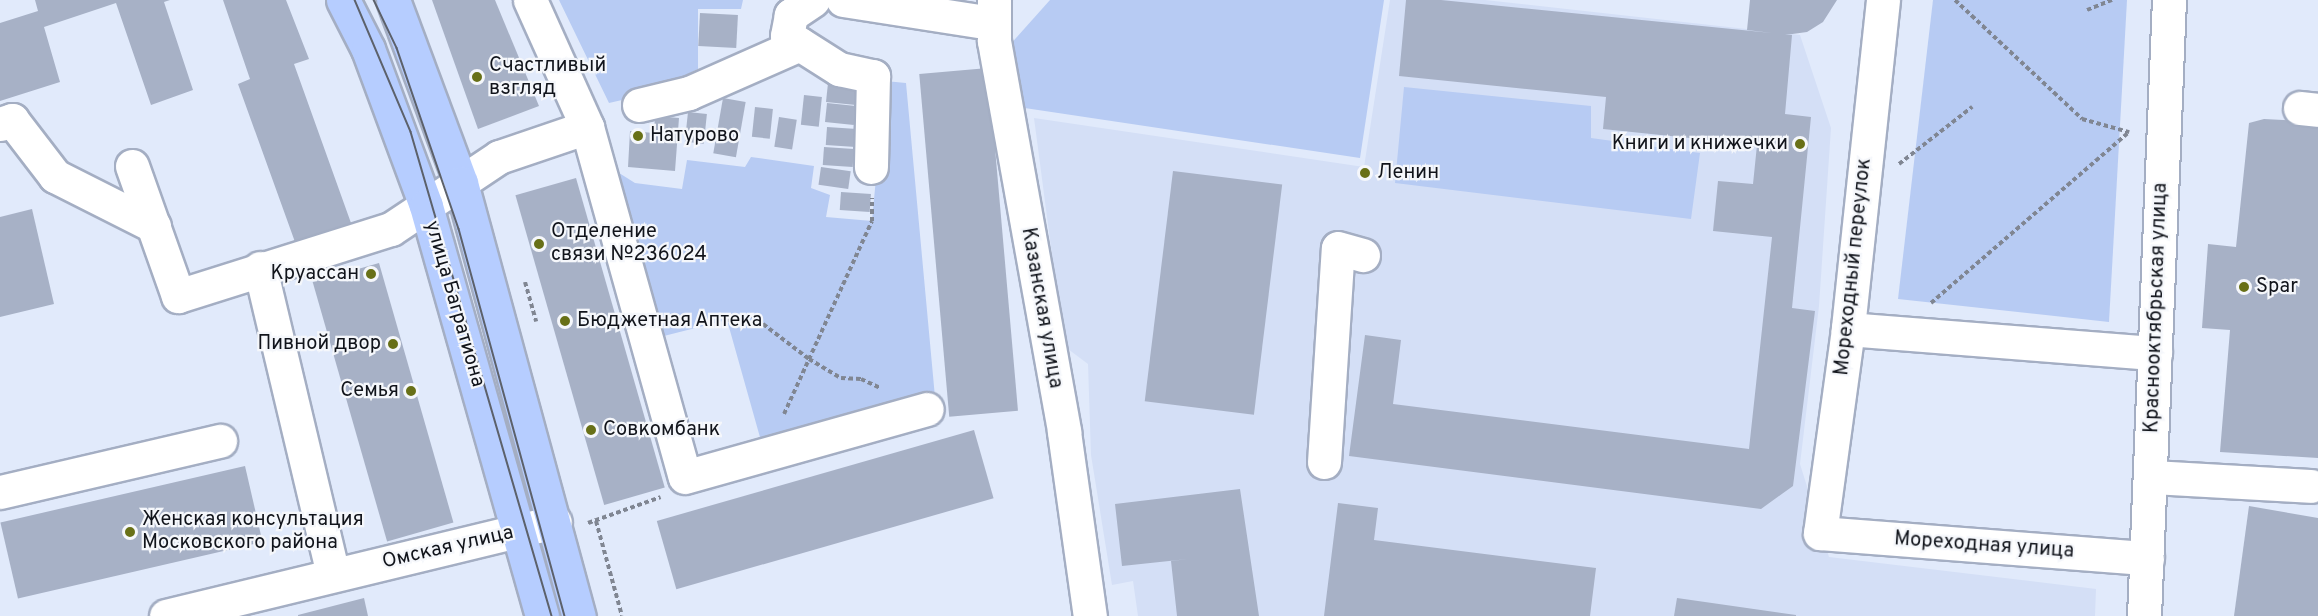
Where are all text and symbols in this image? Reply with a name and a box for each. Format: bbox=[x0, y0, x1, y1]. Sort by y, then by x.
place label: Счастливый взгляд bbox=[489, 54, 606, 101]
marker: Счастливый взгляд bbox=[470, 70, 484, 84]
place label: Натурово bbox=[650, 124, 739, 148]
marker: Натурово bbox=[631, 129, 645, 143]
place label: Книги и книжечки bbox=[1612, 132, 1788, 156]
marker: Книги и книжечки bbox=[1793, 137, 1807, 151]
street label: Мореходный переулок bbox=[1831, 157, 1877, 377]
place label: Ленин bbox=[1377, 161, 1439, 185]
marker: Ленин bbox=[1358, 166, 1372, 180]
street label: Краснооктябрьская улица bbox=[2141, 182, 2173, 434]
street label: улица Багратиона bbox=[419, 218, 489, 390]
place label: Отделение связи №236024 bbox=[551, 220, 707, 267]
street label: Казанская улица bbox=[1015, 226, 1067, 390]
marker: Отделение связи №236024 bbox=[532, 237, 546, 251]
place label: Круассан bbox=[271, 262, 359, 286]
marker: Круассан bbox=[364, 267, 378, 281]
place label: Spar bbox=[2256, 275, 2298, 299]
marker: Spar bbox=[2237, 280, 2251, 294]
place label: Бюджетная Аптека bbox=[577, 309, 763, 333]
marker: Бюджетная Аптека bbox=[558, 314, 572, 328]
place label: Пивной двор bbox=[257, 332, 381, 356]
marker: Пивной двор bbox=[386, 337, 400, 351]
place label: Семья bbox=[340, 379, 399, 403]
marker: Семья bbox=[404, 384, 418, 398]
place label: Совкомбанк bbox=[603, 418, 720, 442]
marker: Совкомбанк bbox=[584, 423, 598, 437]
place label: Женская консультация Московского района bbox=[142, 508, 364, 555]
street label: Омская улица bbox=[380, 521, 516, 575]
marker: Женская консультация Московского района bbox=[123, 525, 137, 539]
street label: Мореходная улица bbox=[1893, 528, 2075, 564]

